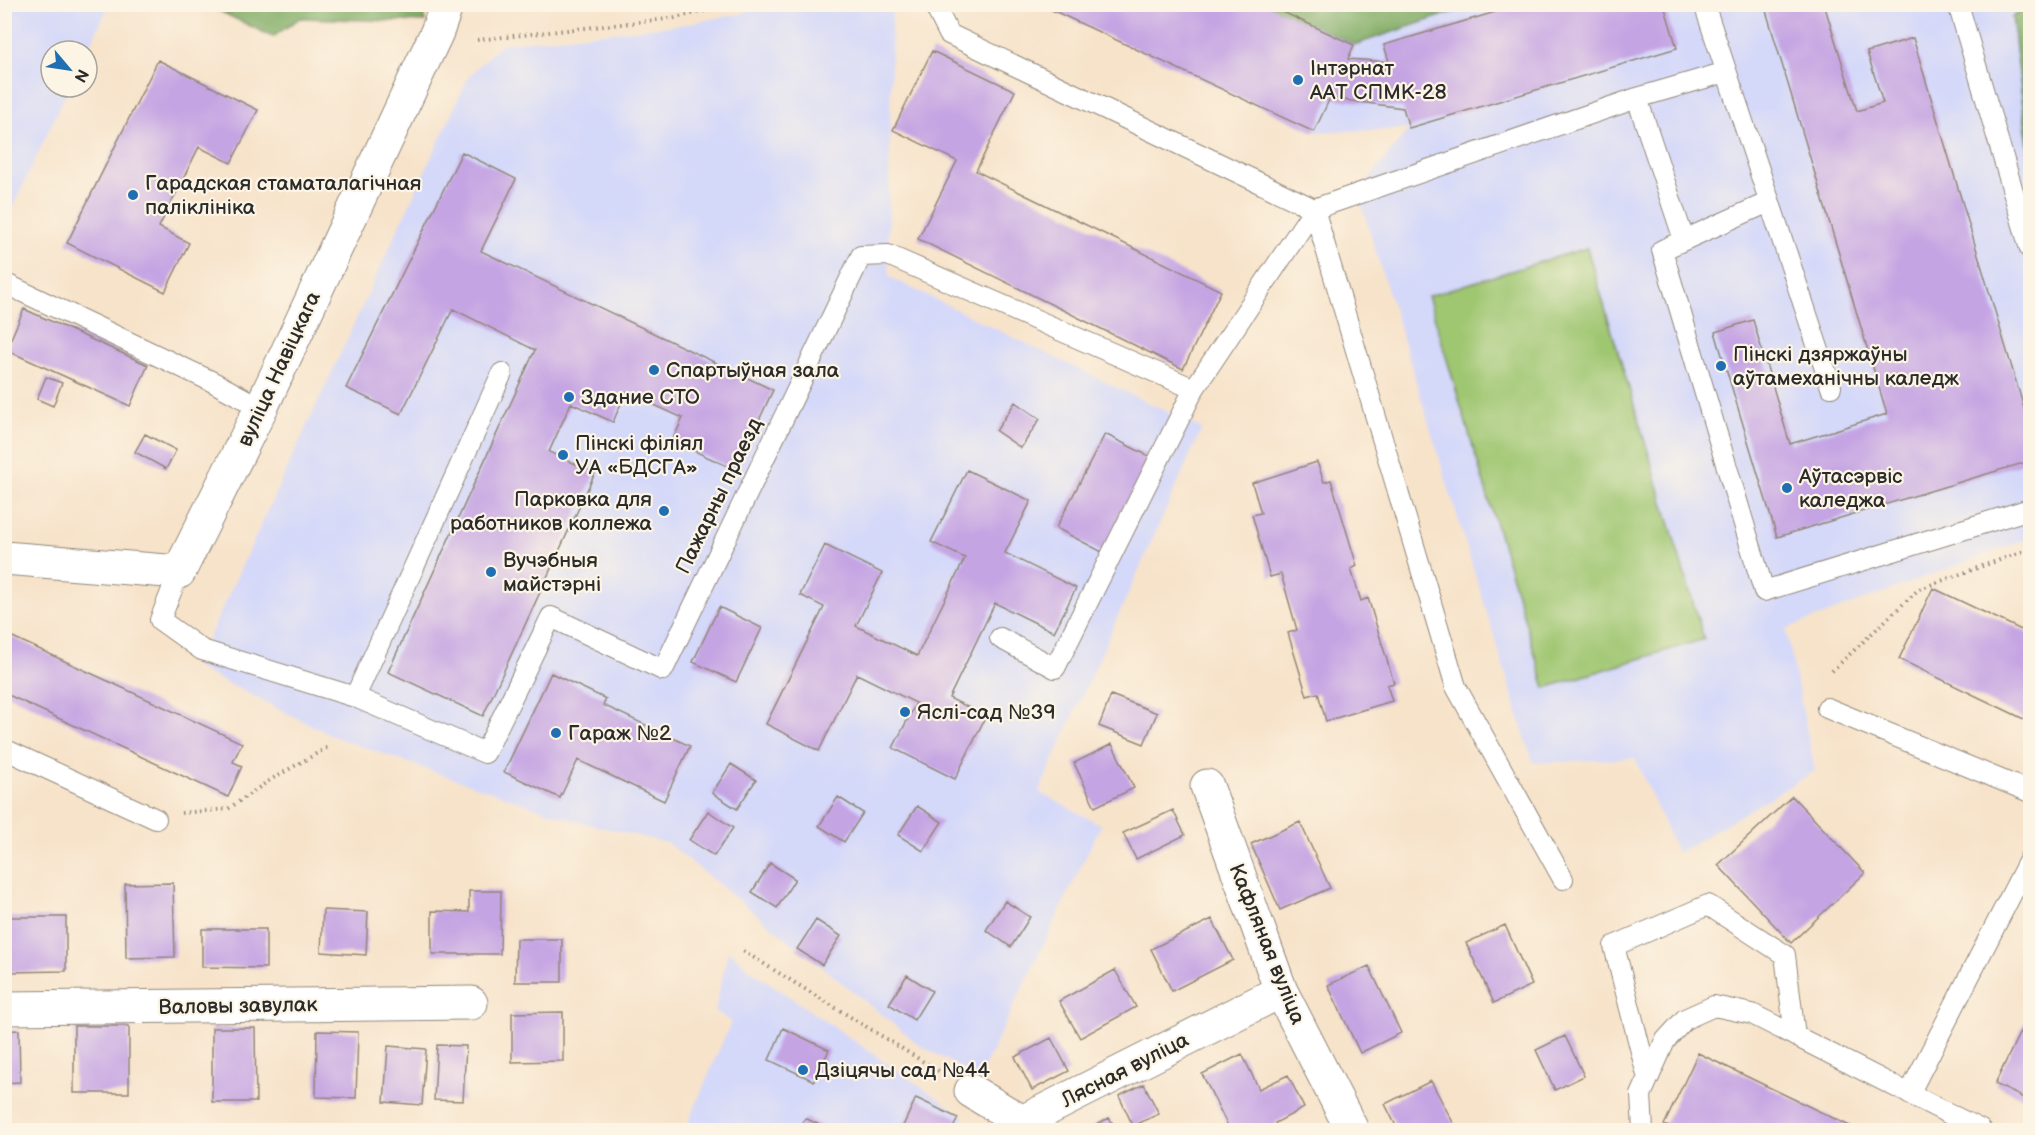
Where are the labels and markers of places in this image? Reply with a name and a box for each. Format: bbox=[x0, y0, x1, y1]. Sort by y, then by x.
place label: Інтэрнат ААТ СПМК-28 bbox=[1309, 56, 1447, 105]
marker: Інтэрнат ААТ СПМК-28 bbox=[1291, 73, 1305, 87]
place label: Гарадская стаматалагічная паліклініка bbox=[145, 171, 422, 220]
marker: Гарадская стаматалагічная паліклініка bbox=[126, 188, 140, 202]
place label: Пінскі дзяржаўны аўтамеханічны каледж bbox=[1733, 342, 1959, 391]
place label: Спартыўная зала bbox=[666, 358, 840, 383]
marker: Пінскі дзяржаўны аўтамеханічны каледж bbox=[1714, 359, 1728, 373]
marker: Спартыўная зала bbox=[647, 363, 661, 377]
place label: Здание СТО bbox=[581, 385, 700, 410]
marker: Здание СТО bbox=[562, 390, 576, 404]
place label: Пінскі філіял УА «БДСГА» bbox=[575, 431, 704, 480]
marker: Пінскі філіял УА «БДСГА» bbox=[556, 448, 570, 462]
place label: Аўтасэрвіс каледжа bbox=[1798, 464, 1903, 513]
marker: Аўтасэрвіс каледжа bbox=[1780, 481, 1794, 495]
place label: Парковка для работников коллежа bbox=[450, 487, 653, 536]
marker: Парковка для работников коллежа bbox=[657, 504, 671, 518]
place label: Вучэбныя майстэрні bbox=[503, 548, 601, 597]
marker: Вучэбныя майстэрні bbox=[484, 565, 498, 579]
place label: Яслі-сад №39 bbox=[917, 700, 1056, 725]
marker: Яслі-сад №39 bbox=[898, 705, 912, 719]
place label: Гараж №2 bbox=[568, 721, 672, 746]
marker: Гараж №2 bbox=[549, 726, 563, 740]
place label: Дзіцячы сад №44 bbox=[815, 1058, 990, 1083]
marker: Дзіцячы сад №44 bbox=[796, 1063, 810, 1077]

